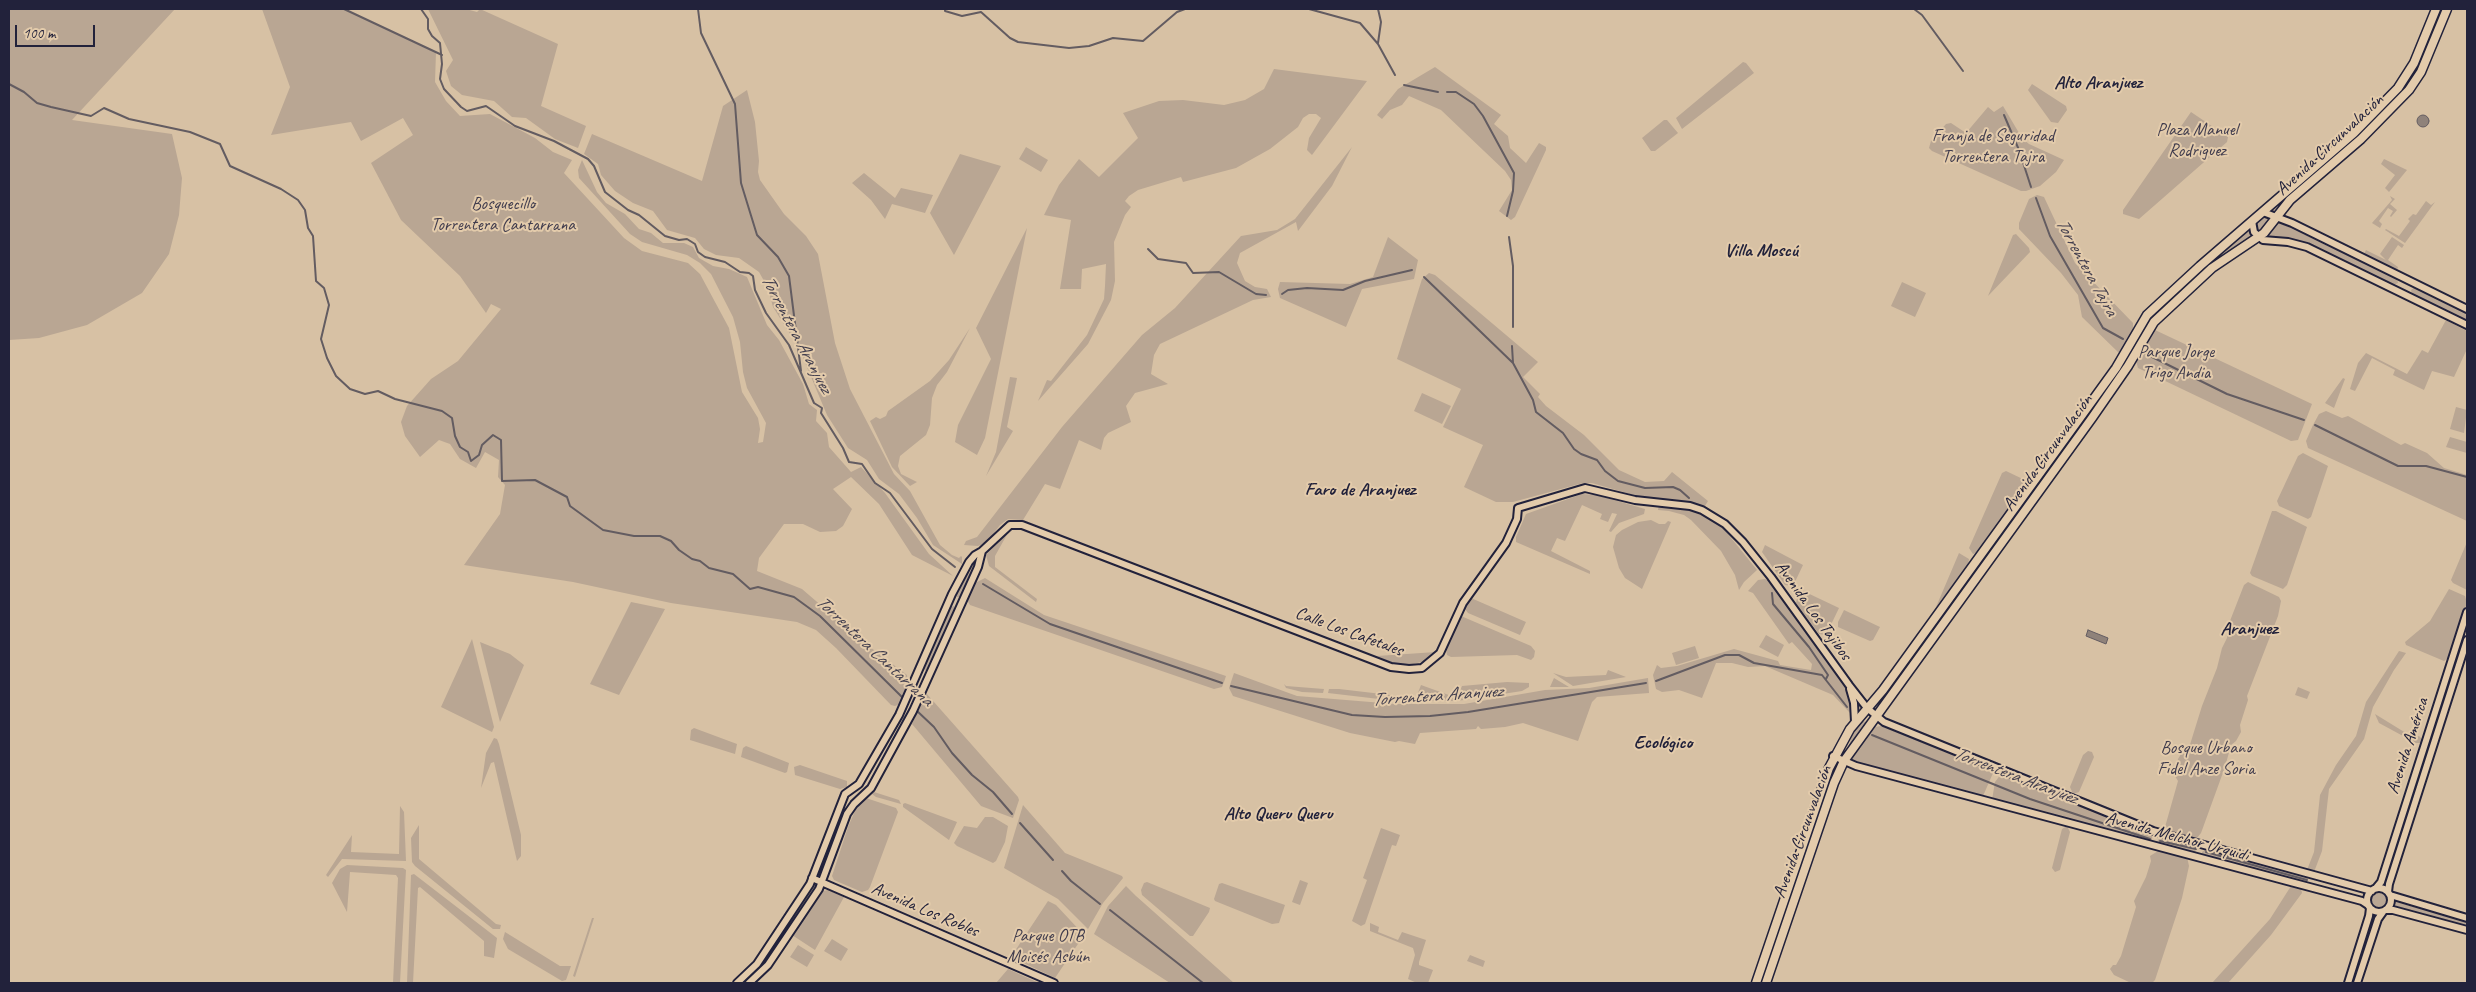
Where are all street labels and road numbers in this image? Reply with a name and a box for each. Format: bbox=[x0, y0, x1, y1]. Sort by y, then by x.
street label: Avenida Circunvalación bbox=[2272, 90, 2388, 200]
street label: Avenida Circunvalación bbox=[1998, 390, 2098, 516]
street label: Avenida Los Tajibos bbox=[1770, 557, 1856, 665]
street label: Calle Los Cafetales bbox=[1292, 603, 1406, 661]
street label: Avenida América bbox=[2382, 695, 2434, 797]
street label: Avenida Circunvalación bbox=[1769, 763, 1837, 901]
street label: Avenida Melchor Urquidi bbox=[2103, 808, 2251, 866]
street label: Avenida Los Robles bbox=[868, 878, 982, 942]

